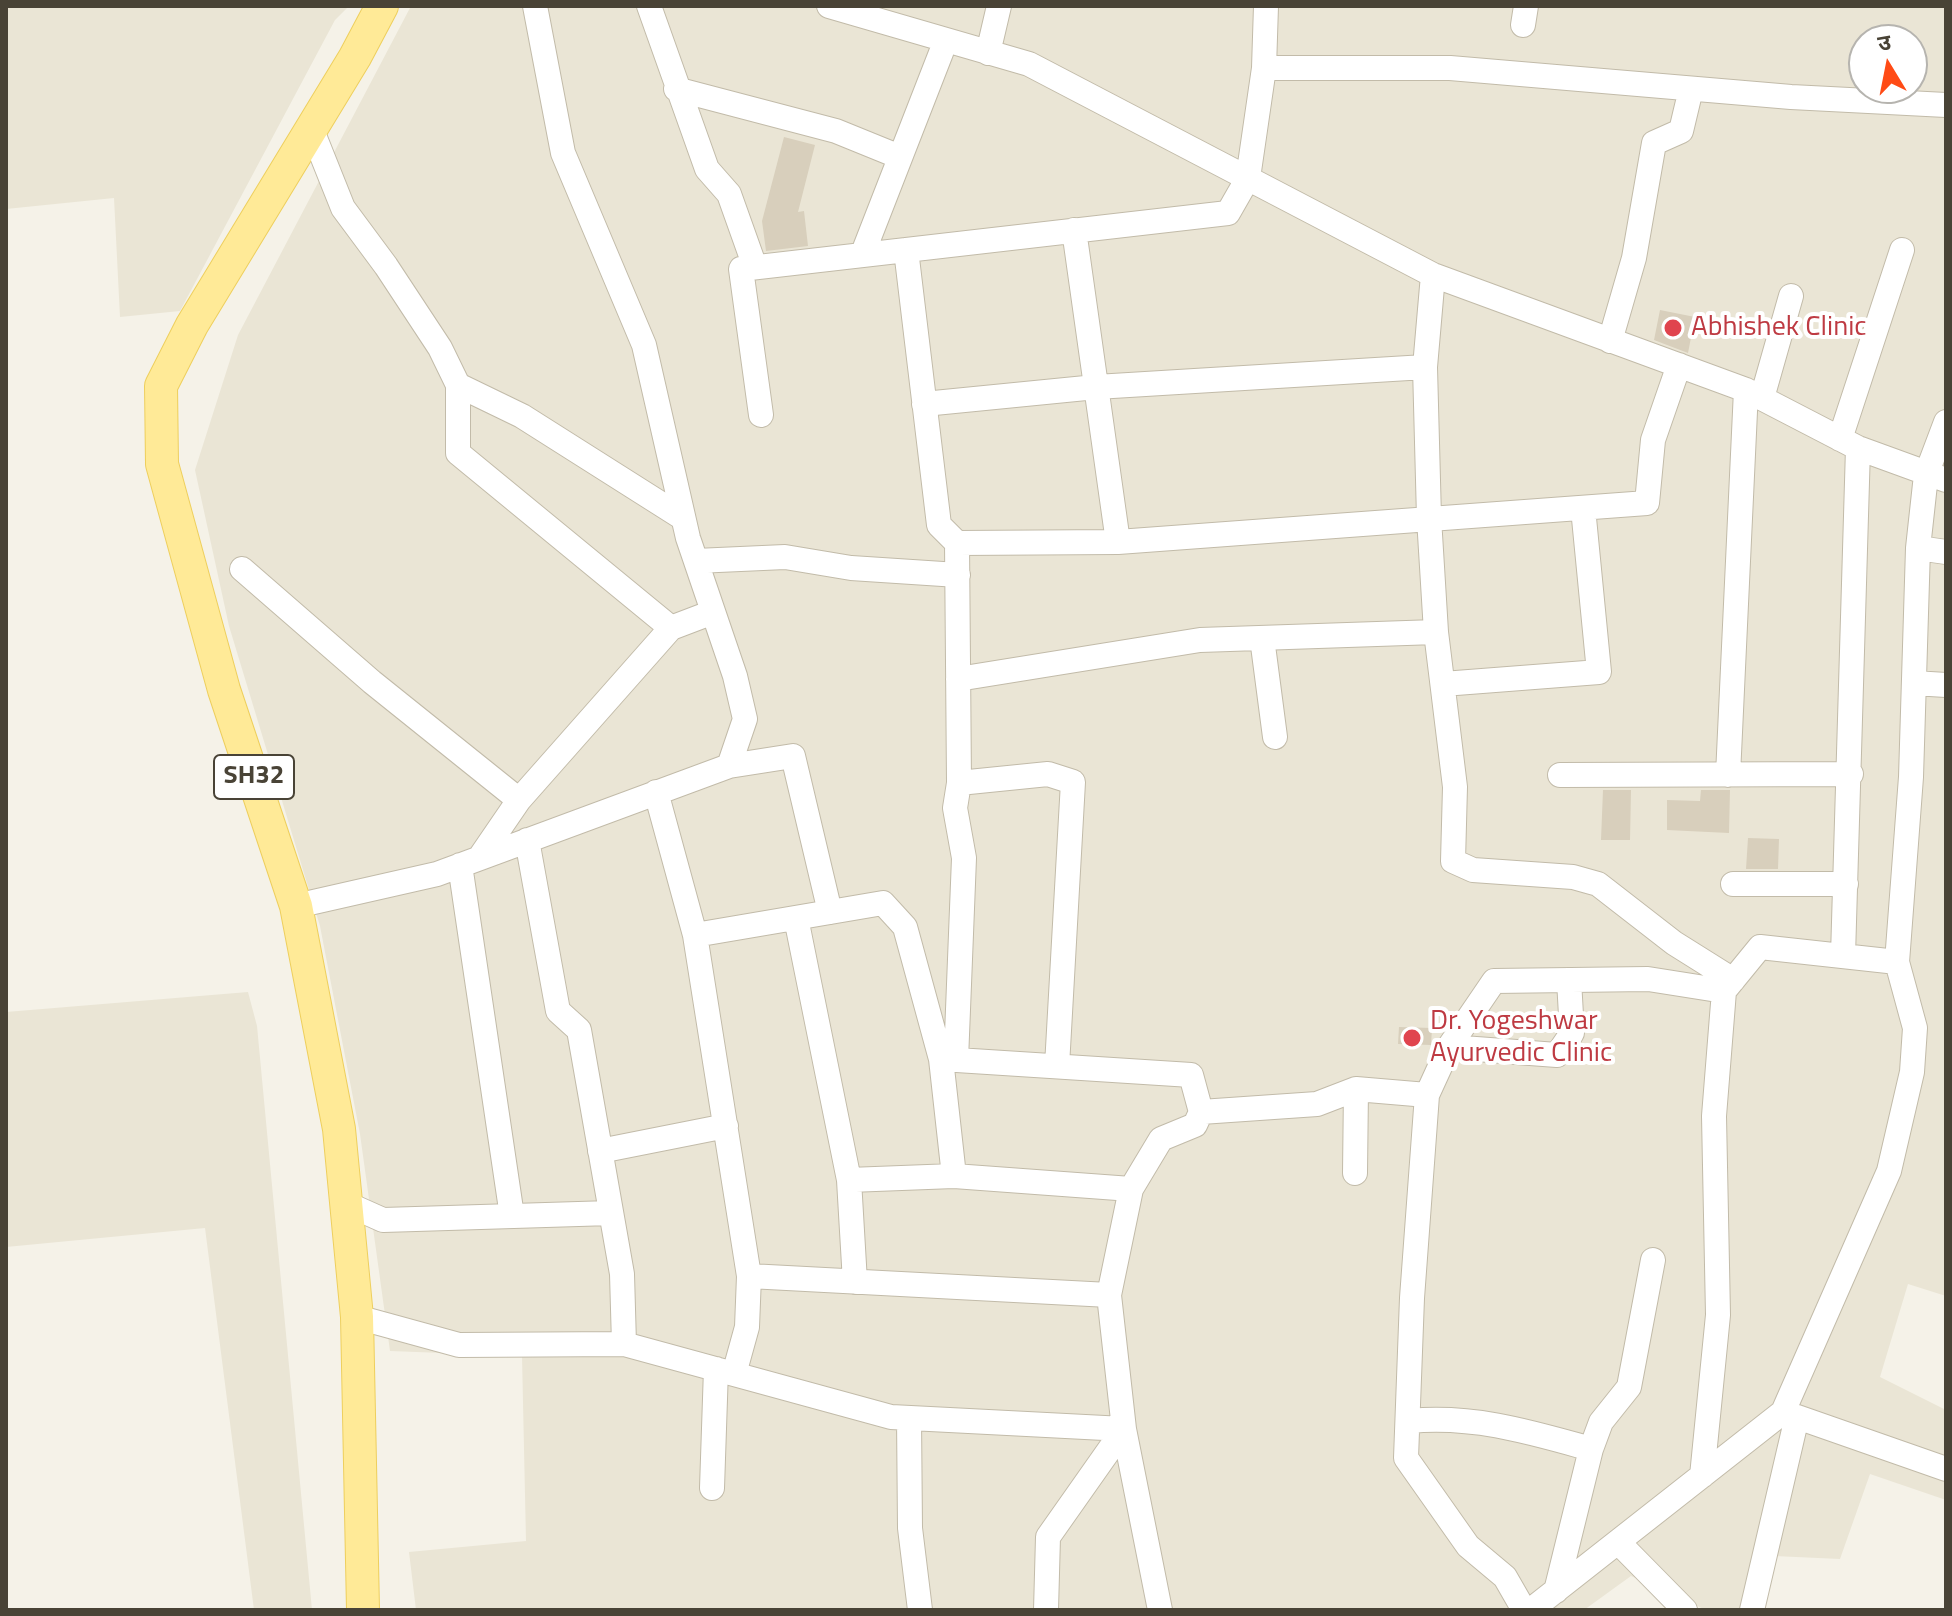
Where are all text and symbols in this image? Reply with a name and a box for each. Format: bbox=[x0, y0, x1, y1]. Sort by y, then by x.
north arrow bbox=[1848, 24, 1928, 104]
text: उ bbox=[1875, 24, 1893, 60]
place label: Abhishek Clinic bbox=[1691, 311, 1867, 345]
marker: Abhishek Clinic bbox=[1662, 317, 1684, 339]
road number: SH32 bbox=[214, 755, 294, 799]
place label: Dr. Yogeshwar Ayurvedic Clinic bbox=[1430, 1005, 1612, 1071]
marker: Dr. Yogeshwar Ayurvedic Clinic bbox=[1401, 1027, 1423, 1049]

